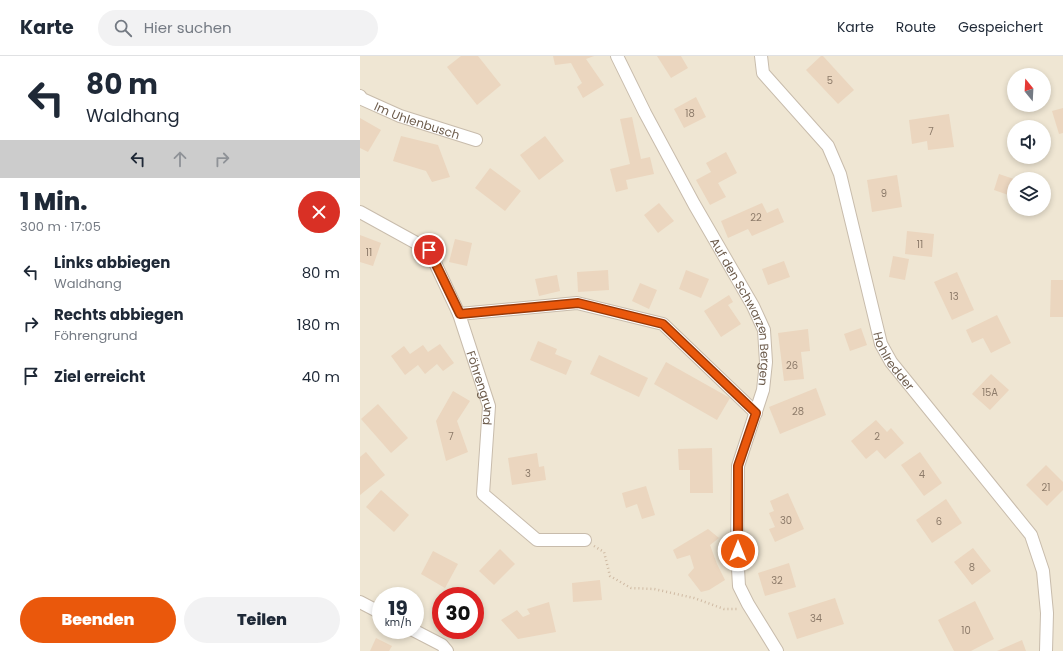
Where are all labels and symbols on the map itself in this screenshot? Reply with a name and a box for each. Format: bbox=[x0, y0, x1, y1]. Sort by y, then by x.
north arrow bbox=[1007, 68, 1051, 112]
house number: 5 bbox=[827, 73, 833, 88]
street label: Im Uhlenbusch bbox=[372, 97, 462, 143]
house number: 18 bbox=[685, 106, 695, 121]
house number: 7 bbox=[928, 124, 934, 139]
house number: 9 bbox=[881, 186, 887, 201]
house number: 22 bbox=[750, 210, 762, 225]
pin bbox=[412, 233, 446, 267]
street label: Auf den Schwarzen Bergen bbox=[707, 234, 775, 387]
house number: 11 bbox=[917, 237, 923, 252]
house number: 11 bbox=[366, 245, 372, 260]
house number: 13 bbox=[949, 289, 959, 304]
street label: Hohlredder bbox=[870, 330, 919, 394]
street label: Föhrengrund bbox=[463, 348, 498, 426]
house number: 26 bbox=[786, 358, 798, 373]
house number: 15A bbox=[982, 385, 998, 400]
house number: 28 bbox=[792, 404, 804, 419]
house number: 7 bbox=[448, 429, 454, 444]
house number: 2 bbox=[874, 429, 880, 444]
house number: 3 bbox=[525, 466, 531, 481]
house number: 4 bbox=[919, 467, 925, 482]
house number: 21 bbox=[1042, 480, 1050, 495]
house number: 30 bbox=[780, 513, 792, 528]
house number: 6 bbox=[936, 514, 942, 529]
position arrow bbox=[717, 530, 759, 572]
house number: 8 bbox=[969, 560, 975, 575]
house number: 32 bbox=[771, 573, 783, 588]
speed limit sign: 30 bbox=[432, 587, 484, 639]
house number: 34 bbox=[810, 611, 822, 626]
house number: 10 bbox=[961, 623, 971, 638]

